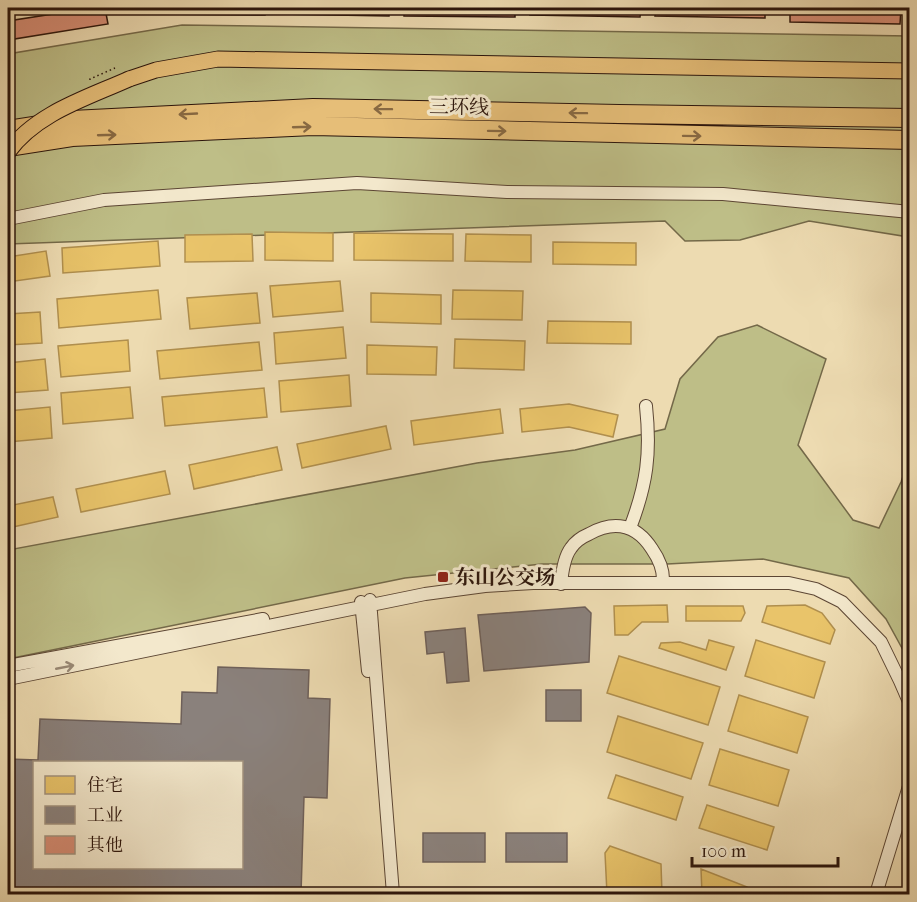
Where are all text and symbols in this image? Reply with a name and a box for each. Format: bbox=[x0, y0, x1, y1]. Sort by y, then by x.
street label: 三环线 bbox=[429, 95, 489, 119]
one-way arrow bbox=[374, 103, 394, 115]
one-way arrow bbox=[569, 107, 589, 119]
one-way arrow bbox=[179, 109, 199, 120]
one-way arrow bbox=[292, 121, 311, 132]
one-way arrow bbox=[486, 125, 506, 137]
one-way arrow bbox=[97, 130, 117, 141]
one-way arrow bbox=[681, 130, 701, 141]
place label: 东山公交场 bbox=[455, 566, 555, 589]
marker: 东山公交场 bbox=[436, 570, 450, 584]
one-way arrow bbox=[55, 661, 74, 672]
legend bbox=[33, 761, 243, 869]
text: 住宅 bbox=[87, 775, 123, 796]
text: 工业 bbox=[87, 805, 123, 826]
scale bar bbox=[692, 830, 838, 868]
text: 其他 bbox=[87, 835, 123, 856]
text: 100 m bbox=[701, 841, 746, 862]

